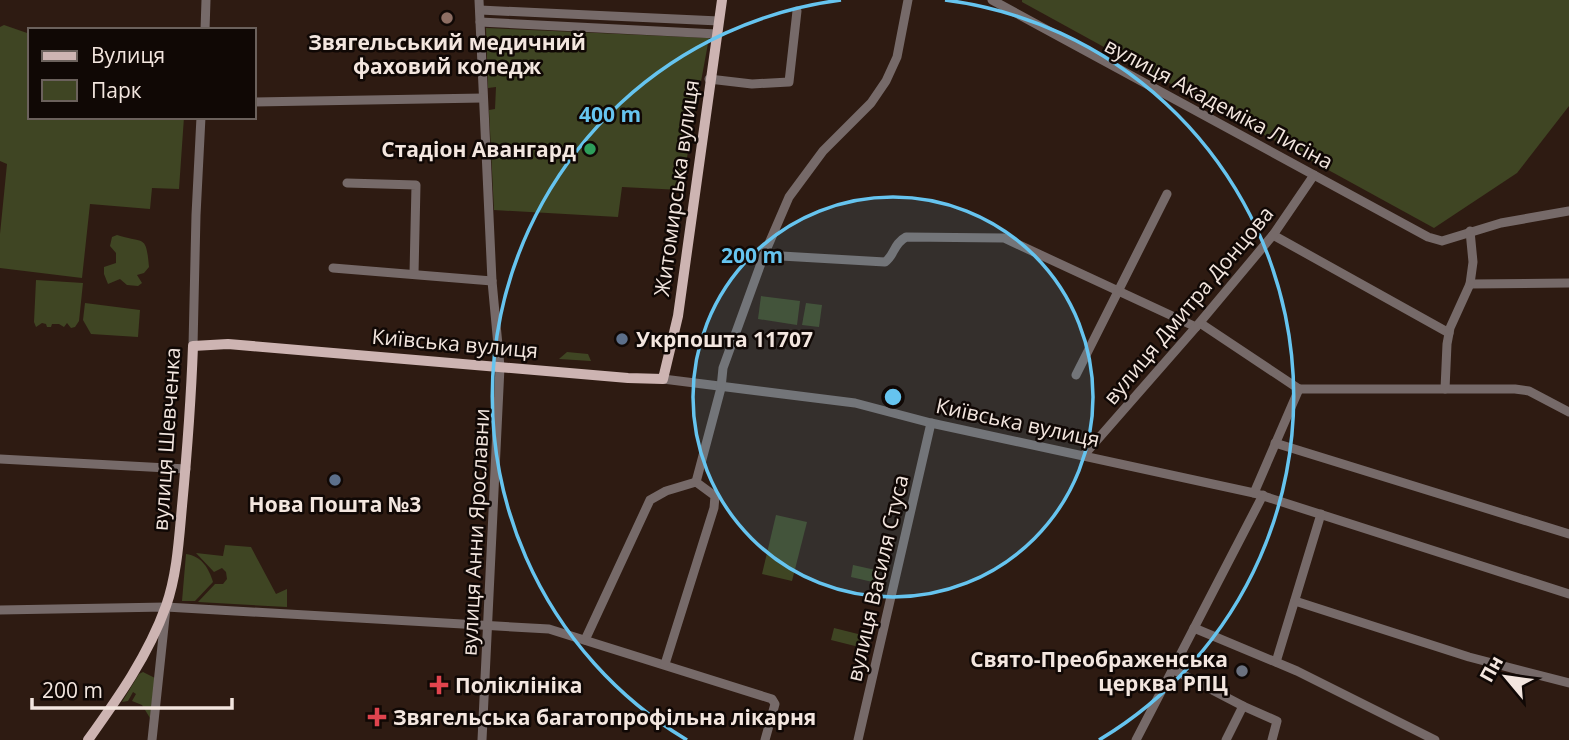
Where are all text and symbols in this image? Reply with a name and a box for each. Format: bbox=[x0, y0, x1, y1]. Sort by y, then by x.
marker: Звягельський медичний фаховий коледж bbox=[439, 10, 455, 26]
legend bbox=[28, 28, 256, 119]
place label: Звягельський медичний фаховий коледж bbox=[308, 28, 586, 80]
street label: вулиця Академіка Лисіна bbox=[1100, 31, 1338, 175]
text: Вулиця bbox=[91, 41, 165, 69]
text: Парк bbox=[91, 76, 142, 104]
street label: Житомирська вулиця bbox=[647, 78, 705, 298]
text: 400 m bbox=[579, 100, 641, 128]
place label: Стадіон Авангард bbox=[381, 135, 576, 163]
marker: Стадіон Авангард bbox=[582, 141, 598, 157]
street label: вулиця Дмитра Донцова bbox=[1097, 200, 1279, 410]
text: 200 m bbox=[721, 241, 783, 269]
street label: Київська вулиця bbox=[371, 322, 539, 364]
place label: Укрпошта 11707 bbox=[636, 325, 813, 353]
marker: Укрпошта 11707 bbox=[614, 331, 630, 347]
street label: вулиця Шевченка bbox=[146, 346, 186, 532]
centre of rings bbox=[881, 385, 905, 409]
street label: Київська вулиця bbox=[934, 391, 1102, 453]
street label: вулиця Анни Ярославни bbox=[455, 407, 495, 657]
marker: Нова Пошта №3 bbox=[327, 472, 343, 488]
street label: вулиця Василя Стуса bbox=[840, 472, 914, 684]
place label: Нова Пошта №3 bbox=[249, 490, 421, 518]
north arrow bbox=[1471, 642, 1541, 712]
place label: Свято-Преображенська церква РПЦ bbox=[970, 645, 1228, 697]
text: Пн bbox=[1473, 651, 1509, 687]
marker: Свято-Преображенська церква РПЦ bbox=[1234, 663, 1250, 679]
scale bar bbox=[32, 666, 231, 710]
place label: Поліклініка bbox=[455, 671, 583, 699]
marker: Поліклініка bbox=[429, 675, 449, 695]
text: 200 m bbox=[42, 676, 103, 704]
place label: Звягельська багатопрофільна лікарня bbox=[393, 703, 816, 731]
marker: Звягельська багатопрофільна лікарня bbox=[367, 707, 387, 727]

